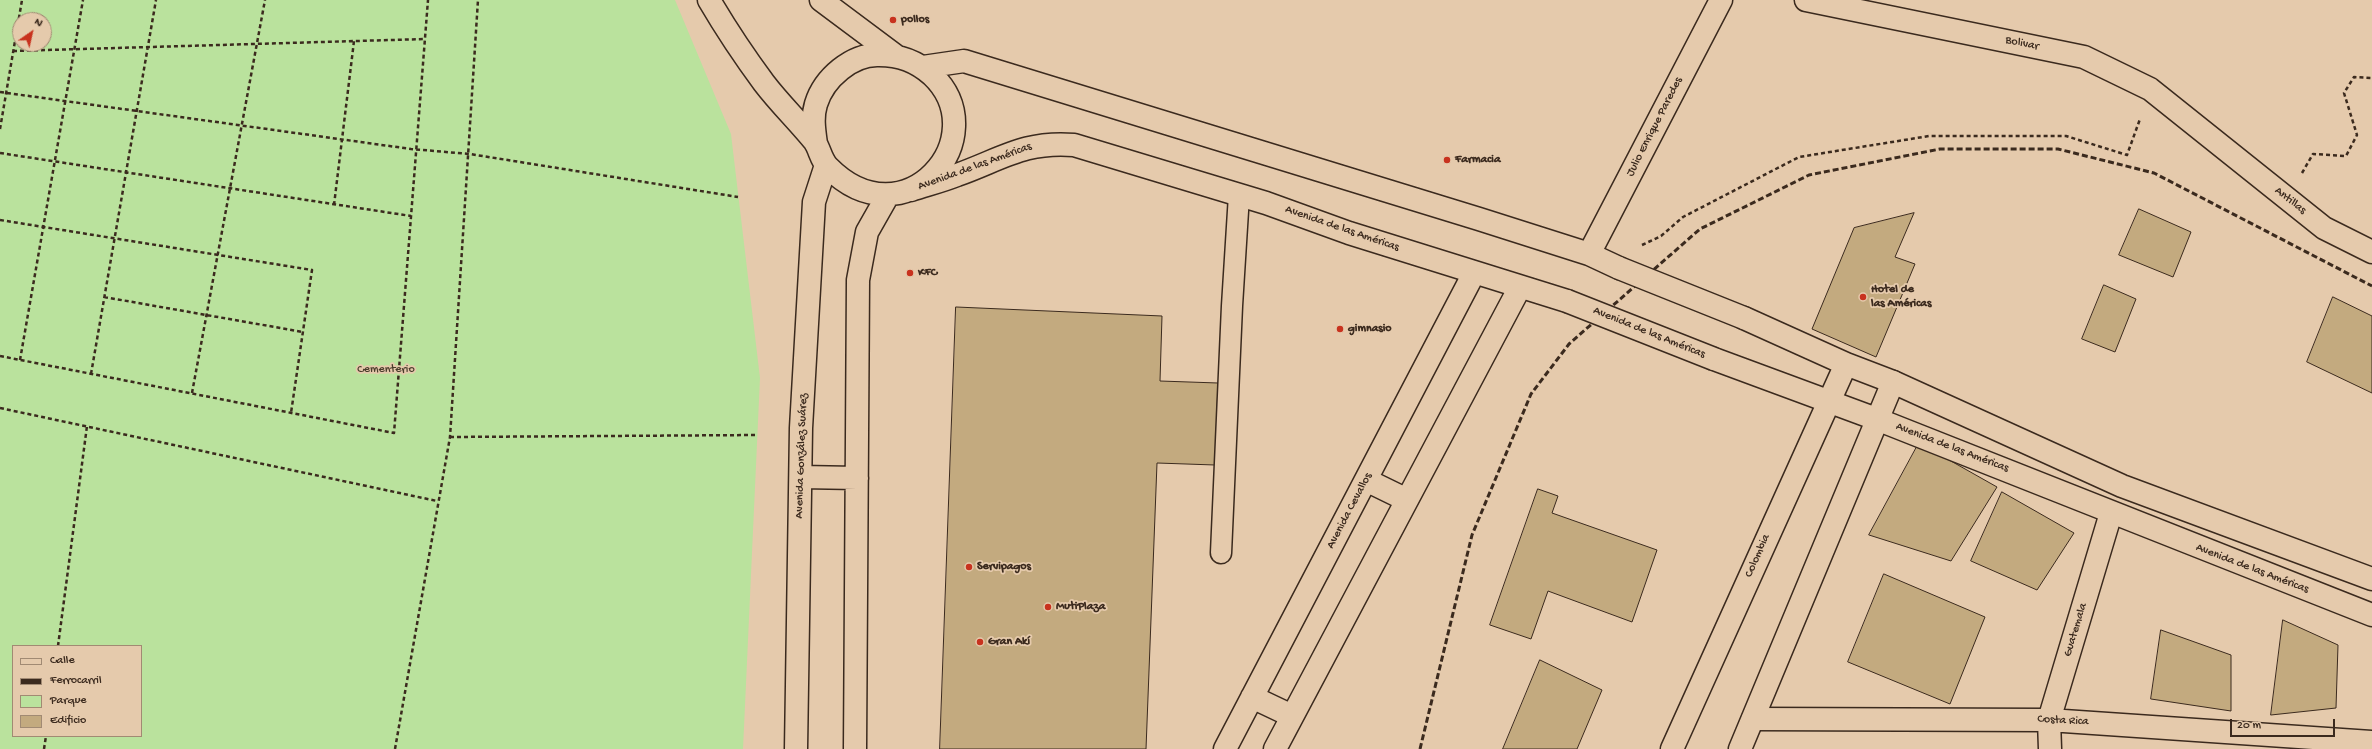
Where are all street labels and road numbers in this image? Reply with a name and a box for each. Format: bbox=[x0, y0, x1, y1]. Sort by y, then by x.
street label: Bolivar bbox=[2004, 33, 2040, 55]
street label: Julio Enrique Paredes bbox=[1624, 75, 1686, 179]
street label: Avenida de las Américas bbox=[916, 140, 1034, 194]
street label: Antillas bbox=[2271, 184, 2309, 218]
street label: Avenida de las Américas bbox=[1283, 203, 1401, 255]
street label: Avenida de las Américas bbox=[1591, 304, 1707, 362]
street label: Avenida González Suárez bbox=[793, 393, 811, 519]
street label: Avenida de las Américas bbox=[1893, 420, 2011, 476]
street label: Avenida Cevallos bbox=[1324, 471, 1376, 551]
street label: Colombia bbox=[1742, 532, 1774, 580]
street label: Avenida de las Américas bbox=[2193, 541, 2311, 597]
street label: Guatemala bbox=[2061, 601, 2091, 659]
street label: Costa Rica bbox=[2037, 712, 2089, 730]

